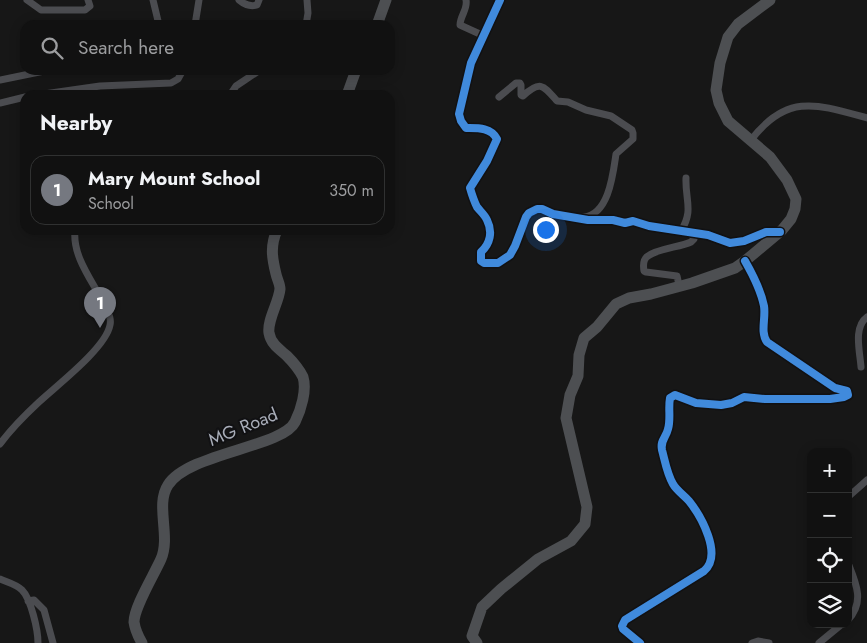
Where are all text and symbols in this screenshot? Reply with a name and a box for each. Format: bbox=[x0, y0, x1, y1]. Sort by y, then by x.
search box bbox=[20, 20, 395, 75]
icon: search bbox=[38, 34, 66, 62]
text: Search here bbox=[78, 34, 174, 61]
text: Nearby bbox=[40, 108, 112, 138]
text: Mary Mount School bbox=[88, 165, 261, 192]
text: 1 bbox=[53, 179, 61, 202]
text: 350 m bbox=[329, 179, 374, 202]
text: School bbox=[88, 192, 134, 215]
your location bbox=[533, 217, 559, 243]
pin: 1 bbox=[84, 287, 116, 328]
street label: MG Road bbox=[204, 401, 282, 453]
map controls bbox=[807, 448, 852, 628]
button: + bbox=[807, 448, 852, 493]
button: − bbox=[807, 493, 852, 538]
button: locate bbox=[807, 538, 852, 583]
button: layers bbox=[807, 583, 852, 628]

